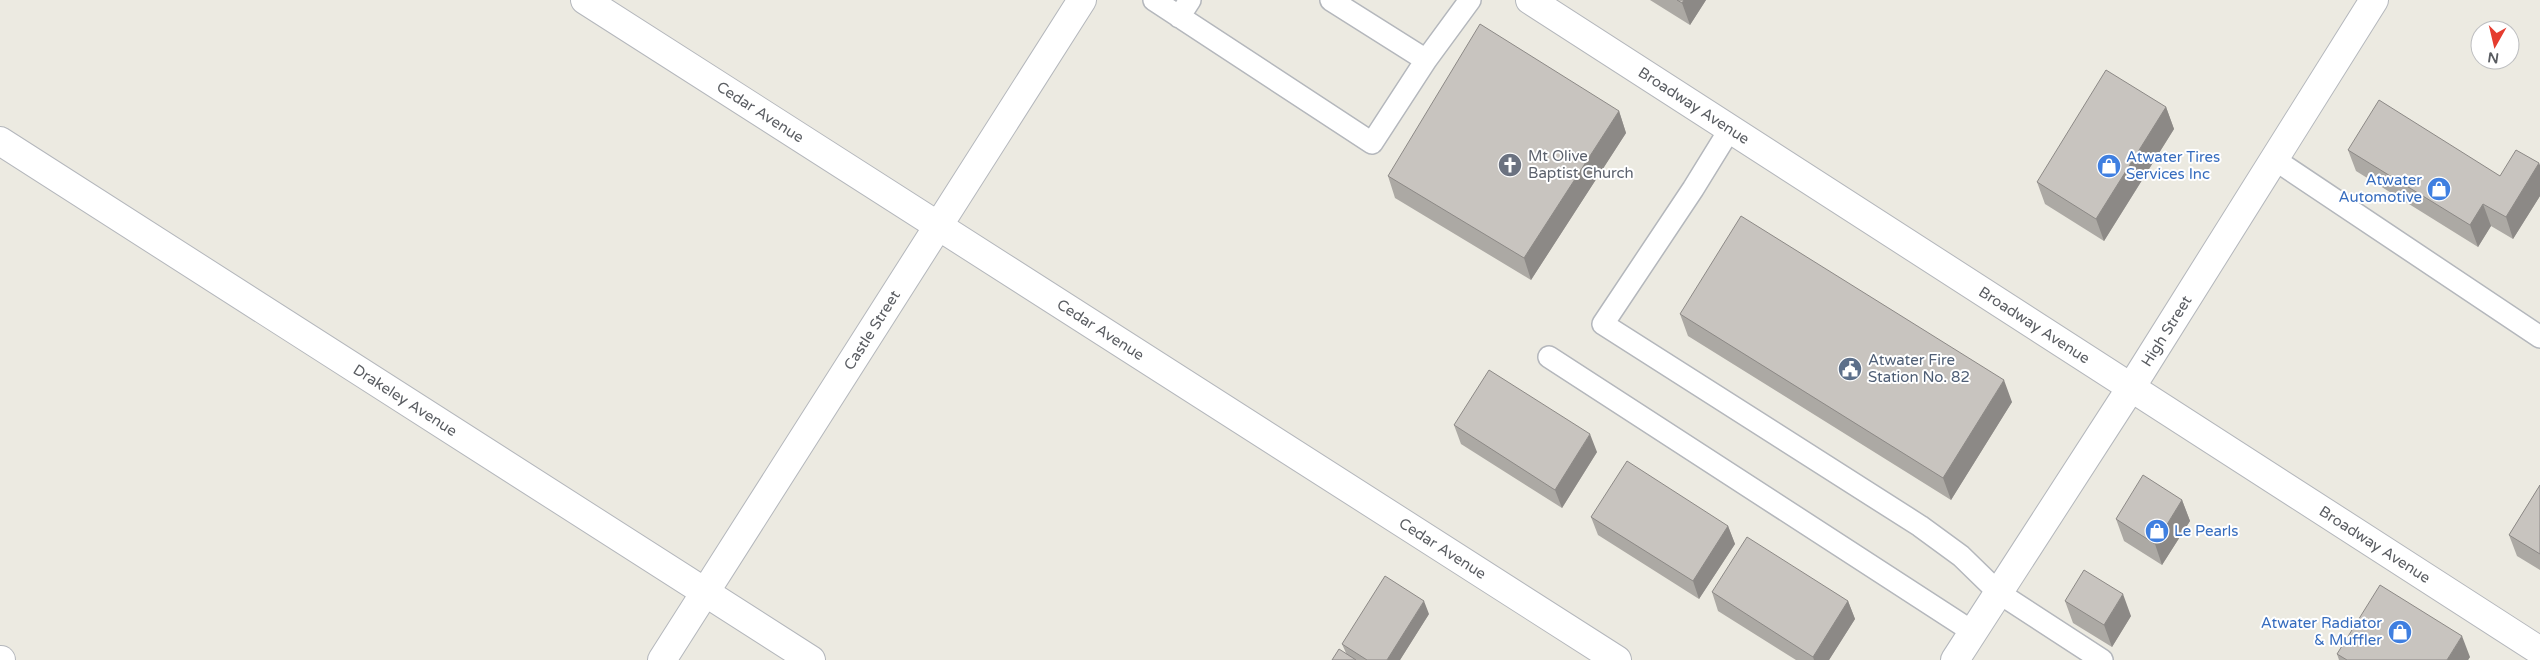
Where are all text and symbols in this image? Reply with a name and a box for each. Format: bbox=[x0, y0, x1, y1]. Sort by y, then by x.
north arrow bbox=[2470, 20, 2520, 70]
text: N bbox=[2487, 48, 2500, 67]
street label: Broadway Avenue bbox=[1635, 63, 1753, 148]
street label: Cedar Avenue bbox=[713, 78, 807, 147]
place label: Mt Olive Baptist Church bbox=[1528, 147, 1634, 182]
place label: Atwater Tires Services Inc bbox=[2126, 148, 2220, 183]
church icon: Mt Olive Baptist Church bbox=[1497, 152, 1523, 178]
shop icon: Atwater Tires Services Inc bbox=[2096, 153, 2122, 179]
place label: Atwater Automotive bbox=[2339, 171, 2422, 206]
shop icon: Atwater Automotive bbox=[2426, 176, 2452, 202]
street label: Broadway Avenue bbox=[1975, 283, 2093, 367]
street label: Castle Street bbox=[840, 287, 904, 373]
street label: High Street bbox=[2137, 292, 2196, 370]
street label: Cedar Avenue bbox=[1054, 295, 1148, 364]
place label: Atwater Fire Station No. 82 bbox=[1868, 351, 1970, 386]
public building icon: Atwater Fire Station No. 82 bbox=[1837, 356, 1863, 382]
street label: Drakeley Avenue bbox=[350, 360, 460, 440]
street label: Broadway Avenue bbox=[2316, 502, 2434, 587]
street label: Cedar Avenue bbox=[1396, 514, 1490, 583]
shop icon: Le Pearls bbox=[2144, 518, 2170, 544]
place label: Le Pearls bbox=[2174, 522, 2239, 540]
place label: Atwater Radiator & Muffler bbox=[2261, 614, 2382, 649]
shop icon: Atwater Radiator & Muffler bbox=[2387, 619, 2413, 645]

